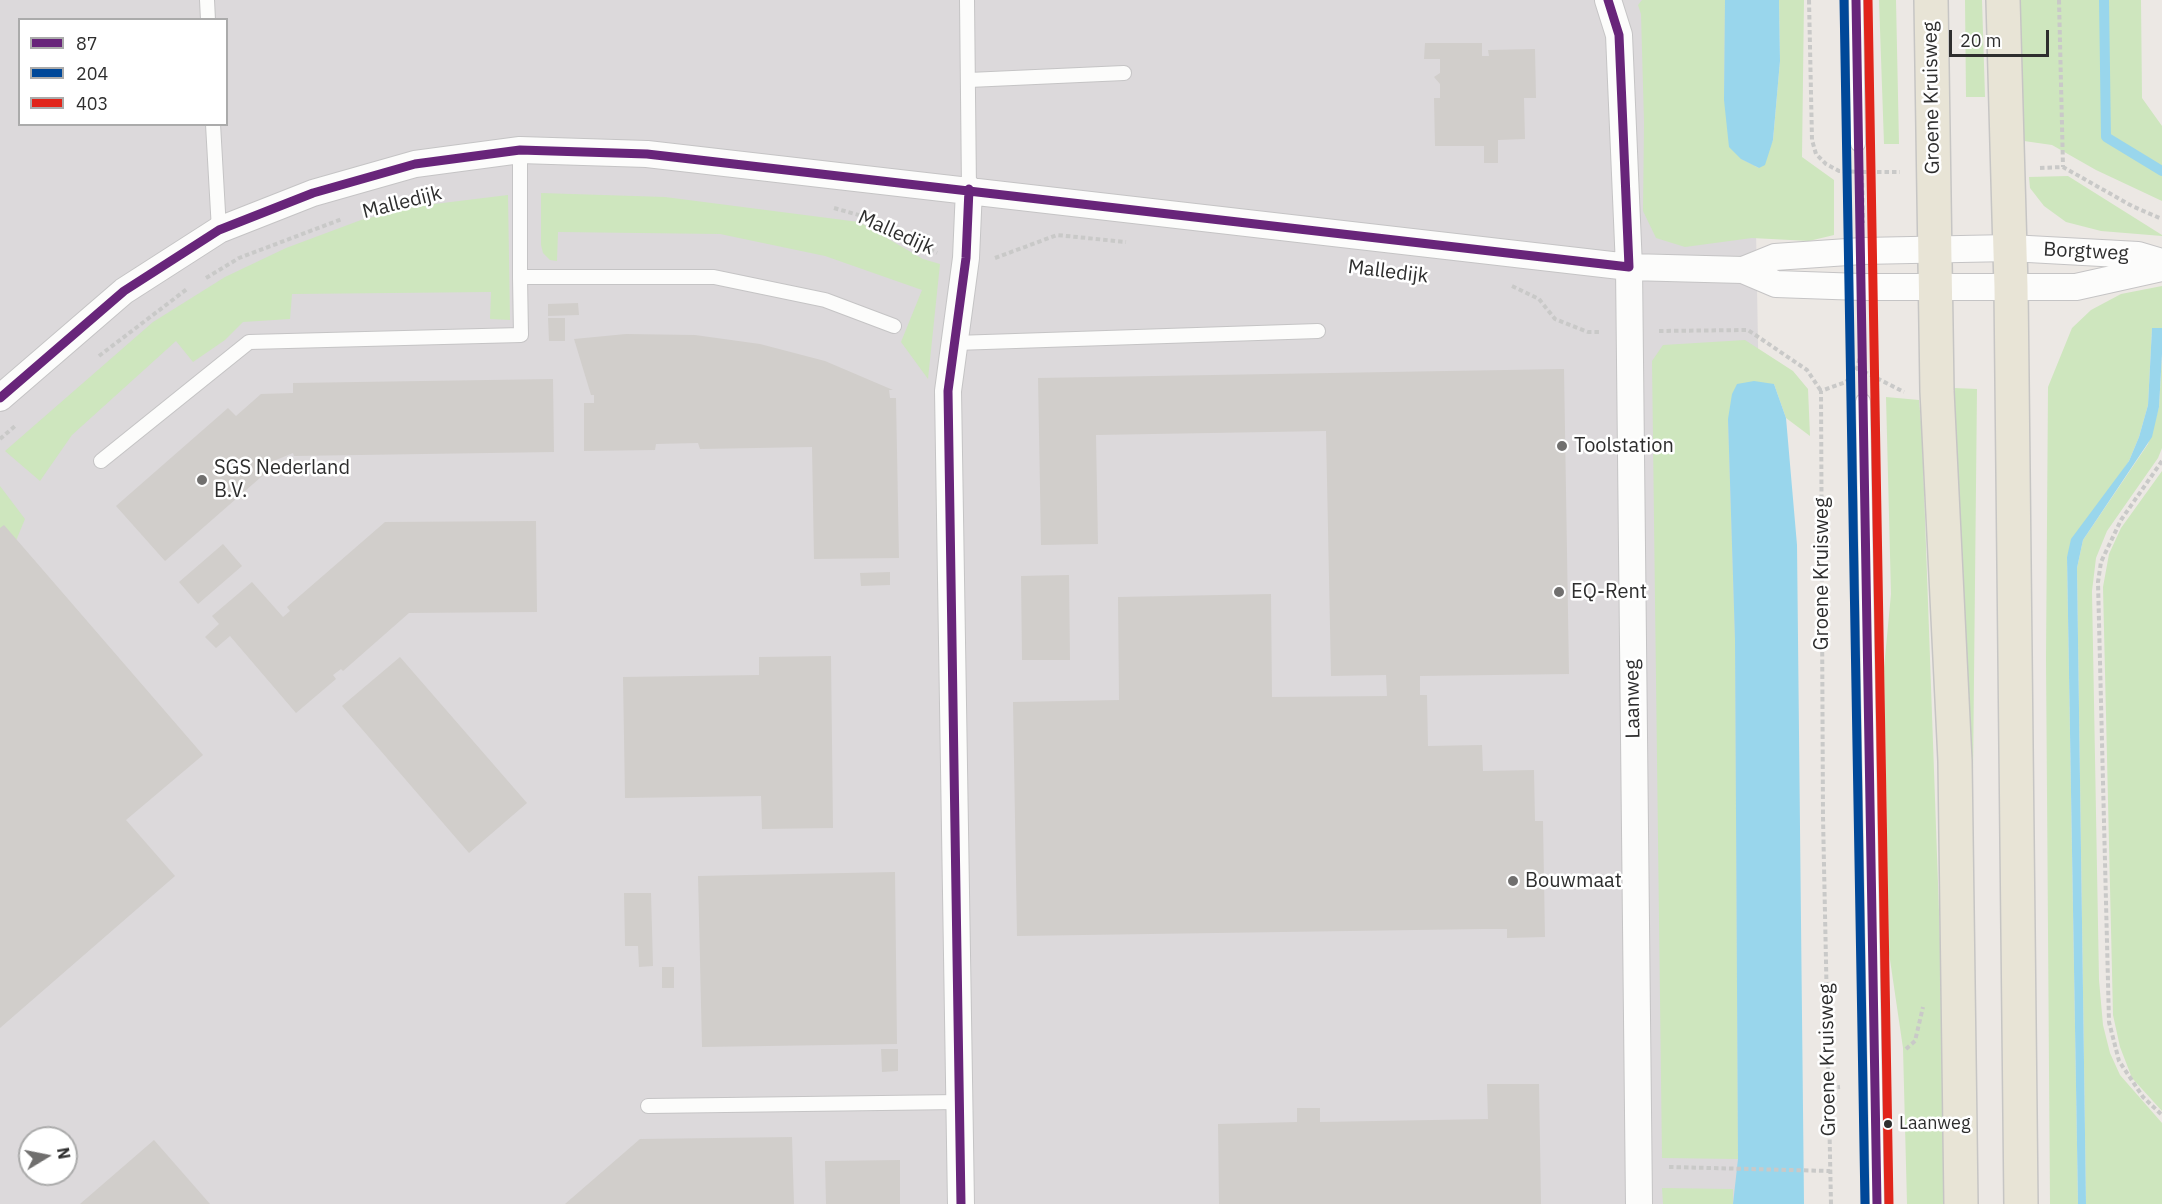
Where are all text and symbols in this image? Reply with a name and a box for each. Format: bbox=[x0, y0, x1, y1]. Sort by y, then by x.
legend bbox=[18, 18, 228, 126]
scale bar bbox=[1952, 18, 2052, 56]
street label: Groene Kruisweg bbox=[1919, 21, 1945, 175]
text: 20 m bbox=[1960, 29, 2002, 52]
text: 87 bbox=[76, 32, 98, 55]
text: 204 bbox=[76, 62, 108, 85]
text: 403 bbox=[76, 92, 108, 115]
street label: Malledijk bbox=[360, 182, 444, 224]
street label: Malledijk bbox=[854, 206, 938, 260]
street label: Borgtweg bbox=[2043, 238, 2129, 266]
street label: Malledijk bbox=[1346, 255, 1430, 289]
place label: Toolstation bbox=[1574, 434, 1674, 458]
marker: Toolstation bbox=[1555, 439, 1569, 453]
place label: SGS Nederland B.V. bbox=[214, 456, 350, 503]
marker: SGS Nederland B.V. bbox=[195, 473, 209, 487]
street label: Groene Kruisweg bbox=[1810, 498, 1834, 650]
place label: EQ-Rent bbox=[1571, 580, 1647, 604]
marker: EQ-Rent bbox=[1552, 585, 1566, 599]
street label: Laanweg bbox=[1620, 659, 1646, 739]
place label: Bouwmaat bbox=[1525, 869, 1622, 893]
marker: Bouwmaat bbox=[1506, 874, 1520, 888]
street label: Groene Kruisweg bbox=[1815, 983, 1841, 1137]
place label: Laanweg bbox=[1899, 1113, 1970, 1135]
marker: Laanweg bbox=[1882, 1118, 1894, 1130]
north arrow bbox=[18, 1126, 78, 1186]
text: N bbox=[53, 1146, 75, 1161]

